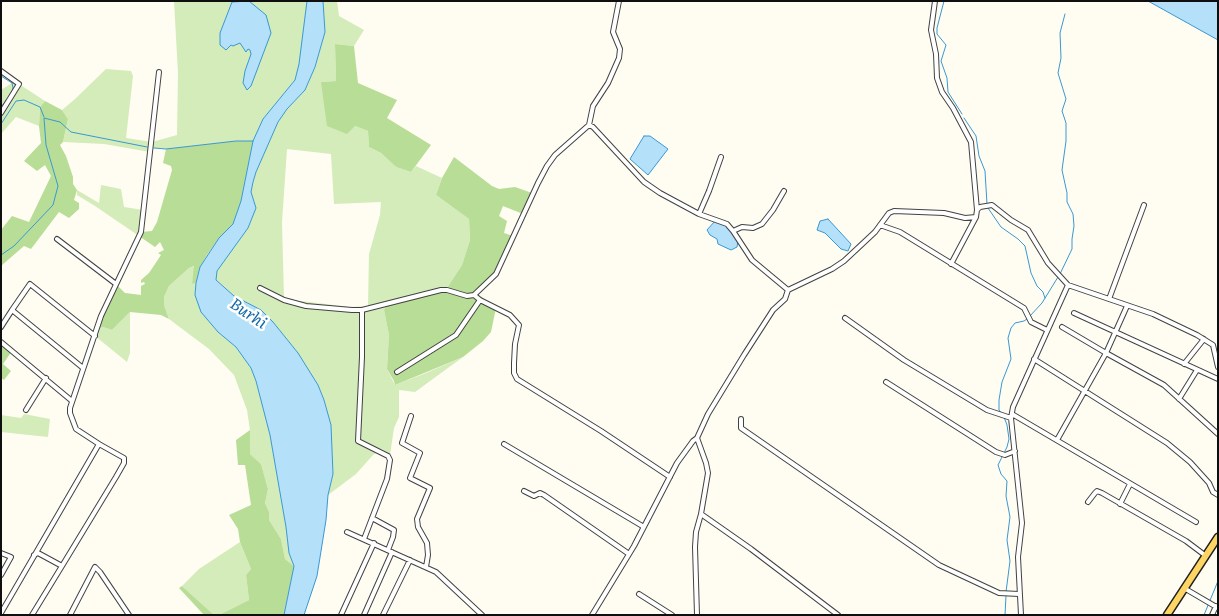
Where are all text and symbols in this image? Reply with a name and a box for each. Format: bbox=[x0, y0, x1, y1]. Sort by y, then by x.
water label: Burhi bbox=[226, 295, 270, 333]

